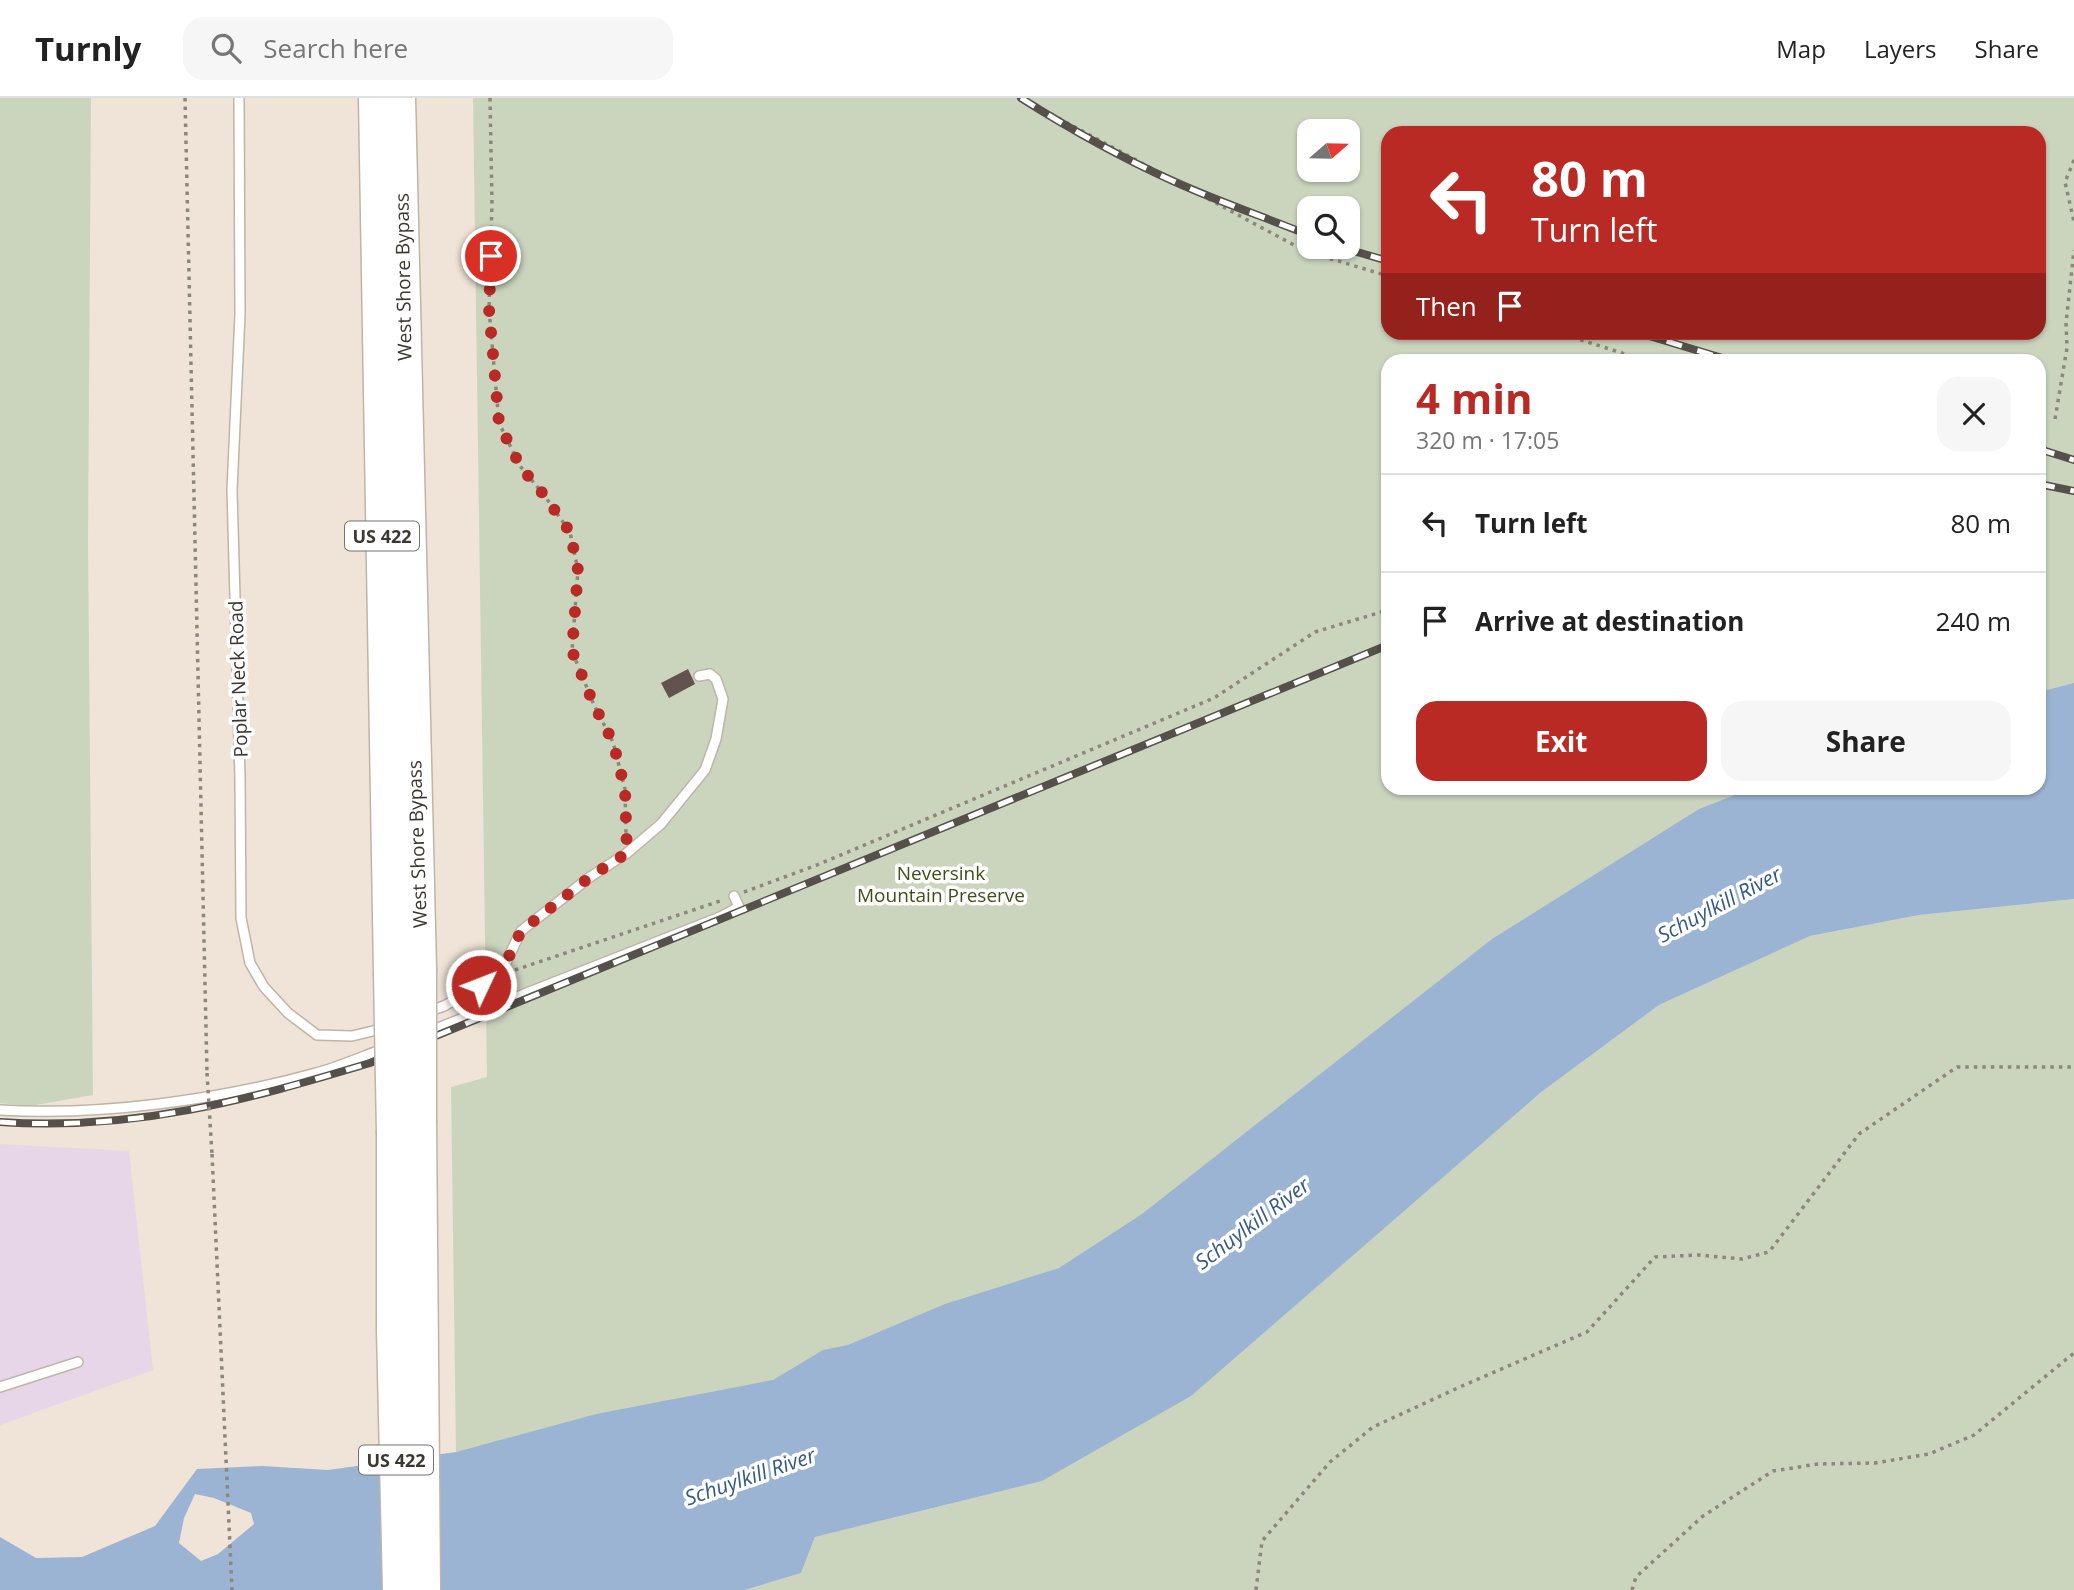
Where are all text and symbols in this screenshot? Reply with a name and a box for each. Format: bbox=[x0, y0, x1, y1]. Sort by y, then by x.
search box bbox=[183, 17, 673, 80]
text: Turnly bbox=[35, 26, 141, 71]
icon: search bbox=[207, 29, 245, 67]
text: Search here bbox=[263, 30, 408, 66]
text: Map bbox=[1776, 32, 1826, 65]
text: Layers bbox=[1864, 32, 1937, 65]
text: Share bbox=[1975, 32, 2039, 65]
north arrow bbox=[1297, 119, 1360, 182]
map controls bbox=[1297, 119, 1360, 259]
text: 80 m bbox=[1531, 145, 1648, 211]
icon: left bbox=[1416, 154, 1507, 245]
street label: West Shore Bypass bbox=[389, 193, 417, 361]
button: search bbox=[1297, 196, 1360, 259]
text: Turn left bbox=[1531, 208, 1657, 251]
pin bbox=[461, 226, 521, 286]
icon: arrive bbox=[472, 237, 510, 275]
icon: arrive bbox=[1491, 287, 1529, 325]
text: Then bbox=[1416, 288, 1477, 324]
text: 4 min bbox=[1416, 369, 1533, 426]
button: close bbox=[1937, 377, 2011, 451]
text: 320 m · 17:05 bbox=[1416, 424, 1559, 456]
icon: left bbox=[1416, 504, 1454, 542]
text: Turn left bbox=[1475, 505, 1587, 541]
text: 80 m bbox=[1950, 505, 2011, 541]
road number: US 422 bbox=[345, 522, 419, 550]
street label: Poplar Neck Road bbox=[222, 600, 254, 758]
icon: arrive bbox=[1416, 602, 1454, 640]
text: Arrive at destination bbox=[1475, 603, 1744, 639]
text: 240 m bbox=[1936, 603, 2011, 639]
button: Exit bbox=[1416, 701, 1707, 781]
button: Share bbox=[1721, 701, 2011, 781]
street label: West Shore Bypass bbox=[401, 760, 433, 928]
water label: Schuylkill River bbox=[1652, 859, 1787, 948]
park label: Neversink Mountain Preserve bbox=[857, 860, 1025, 908]
position arrow bbox=[444, 948, 518, 1022]
water label: Schuylkill River bbox=[1189, 1170, 1316, 1275]
water label: Schuylkill River bbox=[681, 1440, 820, 1511]
road number: US 422 bbox=[359, 1446, 433, 1475]

